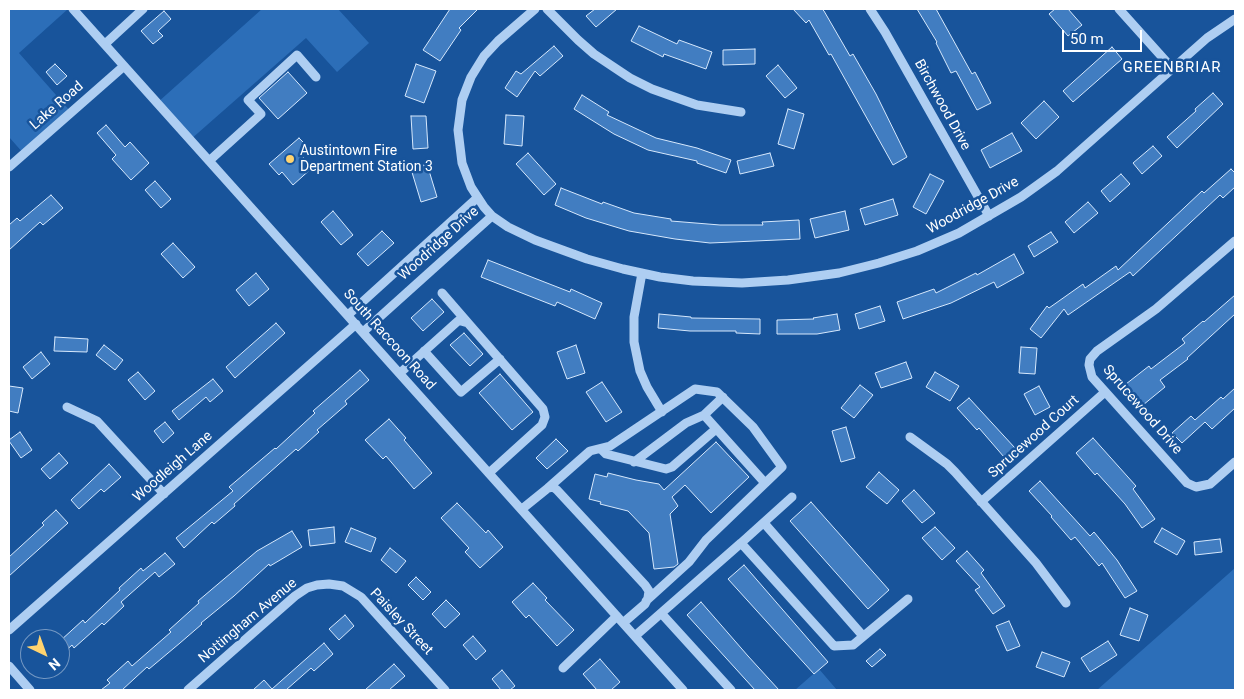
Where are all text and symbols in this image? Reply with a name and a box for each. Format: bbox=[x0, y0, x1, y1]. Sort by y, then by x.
scale bar bbox=[1064, 20, 1144, 52]
text: 50 m bbox=[1070, 30, 1104, 48]
street label: Birchwood Drive bbox=[910, 57, 974, 153]
district label: GREENBRIAR bbox=[1121, 59, 1223, 77]
street label: Lake Road bbox=[27, 78, 87, 134]
place label: Austintown Fire Department Station 3 bbox=[300, 143, 433, 176]
marker: Austintown Fire Department Station 3 bbox=[284, 153, 296, 165]
street label: Woodridge Drive bbox=[924, 174, 1022, 238]
street label: Woodridge Drive bbox=[395, 204, 483, 284]
street label: South Raccoon Road bbox=[339, 286, 439, 394]
street label: Sprucewood Drive bbox=[1099, 362, 1185, 458]
street label: Sprucewood Court bbox=[985, 392, 1083, 482]
street label: Woodleigh Lane bbox=[130, 428, 216, 506]
street label: Nottingham Avenue bbox=[195, 575, 301, 667]
street label: Paisley Street bbox=[366, 585, 436, 659]
north arrow bbox=[20, 629, 70, 679]
text: N bbox=[45, 655, 63, 674]

